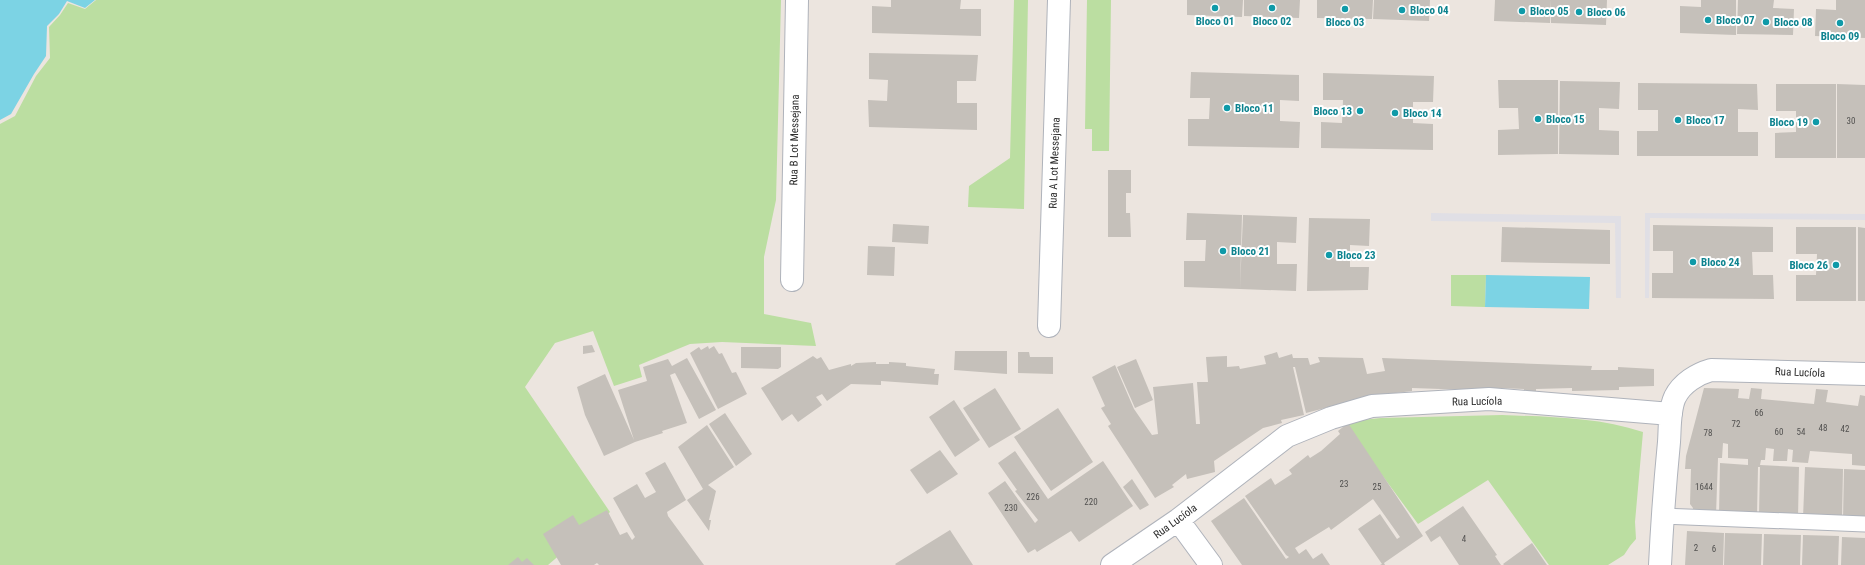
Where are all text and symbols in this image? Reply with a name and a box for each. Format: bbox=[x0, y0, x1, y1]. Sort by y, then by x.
marker: Bloco 01 bbox=[1210, 3, 1220, 13]
marker: Bloco 02 bbox=[1267, 3, 1277, 13]
marker: Bloco 03 bbox=[1340, 4, 1350, 14]
place label: Bloco 04 bbox=[1410, 4, 1449, 17]
marker: Bloco 04 bbox=[1397, 5, 1407, 15]
place label: Bloco 05 bbox=[1530, 5, 1569, 18]
marker: Bloco 05 bbox=[1517, 6, 1527, 16]
place label: Bloco 06 bbox=[1587, 6, 1626, 19]
marker: Bloco 06 bbox=[1574, 7, 1584, 17]
place label: Bloco 07 bbox=[1716, 14, 1755, 27]
place label: Bloco 01 bbox=[1196, 15, 1234, 28]
place label: Bloco 02 bbox=[1253, 15, 1292, 28]
marker: Bloco 07 bbox=[1703, 15, 1713, 25]
place label: Bloco 03 bbox=[1326, 16, 1365, 29]
place label: Bloco 08 bbox=[1774, 16, 1813, 29]
marker: Bloco 08 bbox=[1761, 17, 1771, 27]
marker: Bloco 09 bbox=[1835, 18, 1845, 28]
place label: Bloco 09 bbox=[1821, 30, 1859, 43]
street label: Rua B Lot Messejana bbox=[787, 94, 802, 186]
place label: Bloco 11 bbox=[1235, 102, 1274, 115]
marker: Bloco 11 bbox=[1222, 103, 1232, 113]
place label: Bloco 13 bbox=[1313, 105, 1352, 118]
marker: Bloco 13 bbox=[1355, 106, 1365, 116]
place label: Bloco 14 bbox=[1403, 107, 1442, 120]
marker: Bloco 14 bbox=[1390, 108, 1400, 118]
place label: Bloco 15 bbox=[1546, 113, 1585, 126]
marker: Bloco 15 bbox=[1533, 114, 1543, 124]
place label: Bloco 17 bbox=[1686, 114, 1725, 127]
marker: Bloco 17 bbox=[1673, 115, 1683, 125]
place label: Bloco 19 bbox=[1769, 116, 1808, 129]
house number: 30 bbox=[1847, 116, 1855, 126]
street label: Rua A Lot Messejana bbox=[1046, 117, 1063, 209]
marker: Bloco 19 bbox=[1811, 117, 1821, 127]
place label: Bloco 21 bbox=[1231, 245, 1270, 258]
marker: Bloco 21 bbox=[1218, 246, 1228, 256]
place label: Bloco 23 bbox=[1337, 249, 1376, 262]
marker: Bloco 23 bbox=[1324, 250, 1334, 260]
place label: Bloco 24 bbox=[1701, 256, 1740, 269]
marker: Bloco 24 bbox=[1688, 257, 1698, 267]
place label: Bloco 26 bbox=[1789, 259, 1828, 272]
marker: Bloco 26 bbox=[1831, 260, 1841, 270]
street label: Rua Lucíola bbox=[1775, 365, 1825, 380]
street label: Rua Lucíola bbox=[1452, 395, 1502, 408]
house number: 66 bbox=[1755, 408, 1763, 418]
house number: 72 bbox=[1732, 419, 1741, 429]
house number: 48 bbox=[1819, 423, 1827, 433]
house number: 42 bbox=[1841, 424, 1850, 434]
house number: 60 bbox=[1775, 427, 1783, 437]
house number: 54 bbox=[1797, 427, 1806, 437]
house number: 78 bbox=[1704, 428, 1712, 438]
house number: 23 bbox=[1340, 479, 1348, 489]
house number: 25 bbox=[1373, 482, 1382, 492]
house number: 1644 bbox=[1695, 482, 1713, 492]
house number: 226 bbox=[1026, 492, 1040, 502]
house number: 220 bbox=[1084, 497, 1098, 507]
street label: Rua Lucíola bbox=[1151, 501, 1199, 541]
house number: 230 bbox=[1004, 503, 1018, 513]
house number: 4 bbox=[1462, 534, 1467, 544]
house number: 2 bbox=[1694, 543, 1699, 553]
house number: 6 bbox=[1712, 544, 1716, 554]

